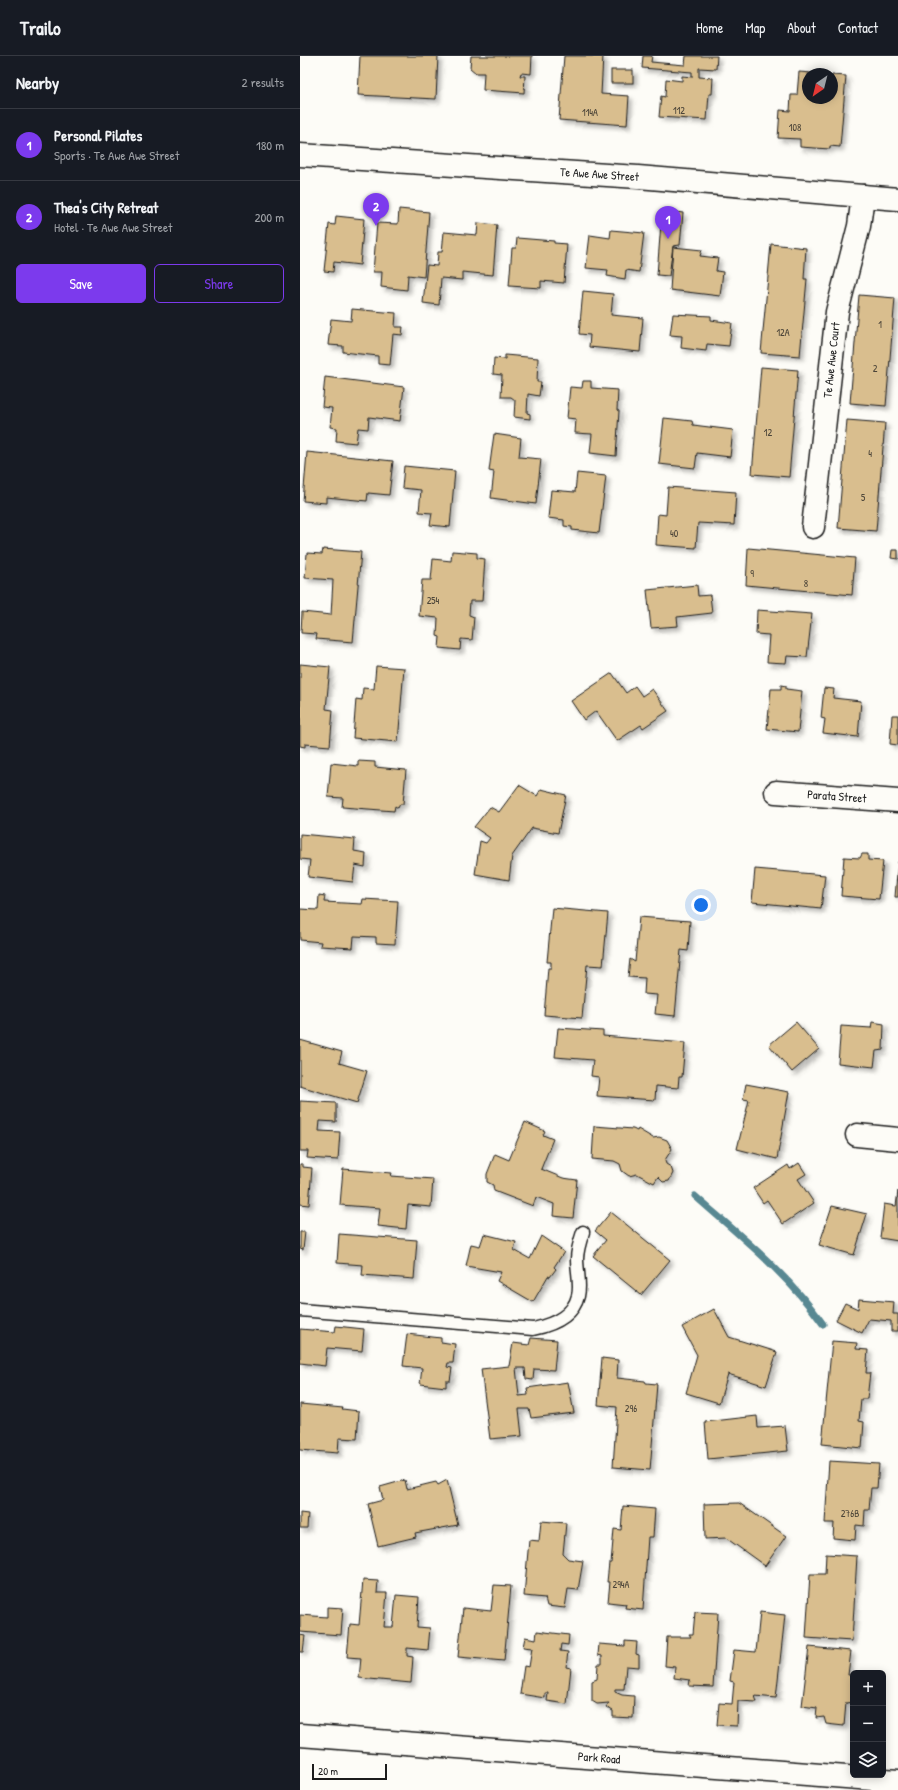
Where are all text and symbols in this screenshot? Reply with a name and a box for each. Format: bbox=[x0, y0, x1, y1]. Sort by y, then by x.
text: Trailo bbox=[20, 15, 61, 41]
text: Home bbox=[696, 18, 723, 37]
text: Map bbox=[745, 18, 765, 37]
text: About bbox=[787, 18, 816, 37]
text: Contact bbox=[838, 18, 878, 37]
north arrow bbox=[802, 68, 838, 104]
text: Nearby bbox=[16, 71, 59, 94]
text: 2 results bbox=[242, 73, 284, 91]
house number: 112 bbox=[673, 104, 685, 117]
house number: 114A bbox=[582, 106, 598, 119]
house number: 108 bbox=[789, 121, 801, 134]
text: Personal Pilates bbox=[54, 125, 142, 146]
text: 1 bbox=[27, 136, 31, 154]
text: 180 m bbox=[256, 136, 284, 154]
text: Sports · Te Awe Awe Street bbox=[54, 146, 179, 164]
street label: Te Awe Awe Street bbox=[559, 163, 640, 185]
pin: 2 bbox=[363, 193, 389, 226]
text: Thea's City Retreat bbox=[54, 197, 158, 218]
pin: 1 bbox=[655, 206, 681, 239]
text: 2 bbox=[26, 208, 32, 226]
text: 200 m bbox=[254, 208, 284, 226]
text: Hotel · Te Awe Awe Street bbox=[54, 218, 173, 236]
button: Save bbox=[16, 264, 146, 303]
button: Share bbox=[154, 264, 284, 303]
house number: 1 bbox=[878, 318, 882, 331]
street label: Te Awe Awe Court bbox=[818, 320, 844, 399]
house number: 12A bbox=[776, 326, 790, 339]
house number: 2 bbox=[873, 362, 878, 375]
house number: 12 bbox=[764, 426, 772, 439]
house number: 4 bbox=[868, 447, 872, 460]
house number: 5 bbox=[861, 491, 866, 504]
house number: 40 bbox=[670, 527, 679, 540]
house number: 9 bbox=[750, 567, 754, 580]
house number: 8 bbox=[804, 577, 808, 590]
house number: 254 bbox=[427, 594, 440, 607]
street label: Parata Street bbox=[807, 785, 868, 807]
your location bbox=[691, 895, 711, 915]
house number: 296 bbox=[625, 1402, 637, 1415]
house number: 276B bbox=[841, 1507, 859, 1520]
house number: 294A bbox=[613, 1578, 630, 1591]
map controls bbox=[850, 1670, 886, 1778]
button: + bbox=[850, 1670, 886, 1706]
button: − bbox=[850, 1706, 886, 1742]
button: layers bbox=[850, 1742, 886, 1778]
street label: Park Road bbox=[577, 1747, 621, 1768]
scale bar bbox=[312, 1762, 387, 1781]
text: 20 m bbox=[318, 1764, 338, 1778]

